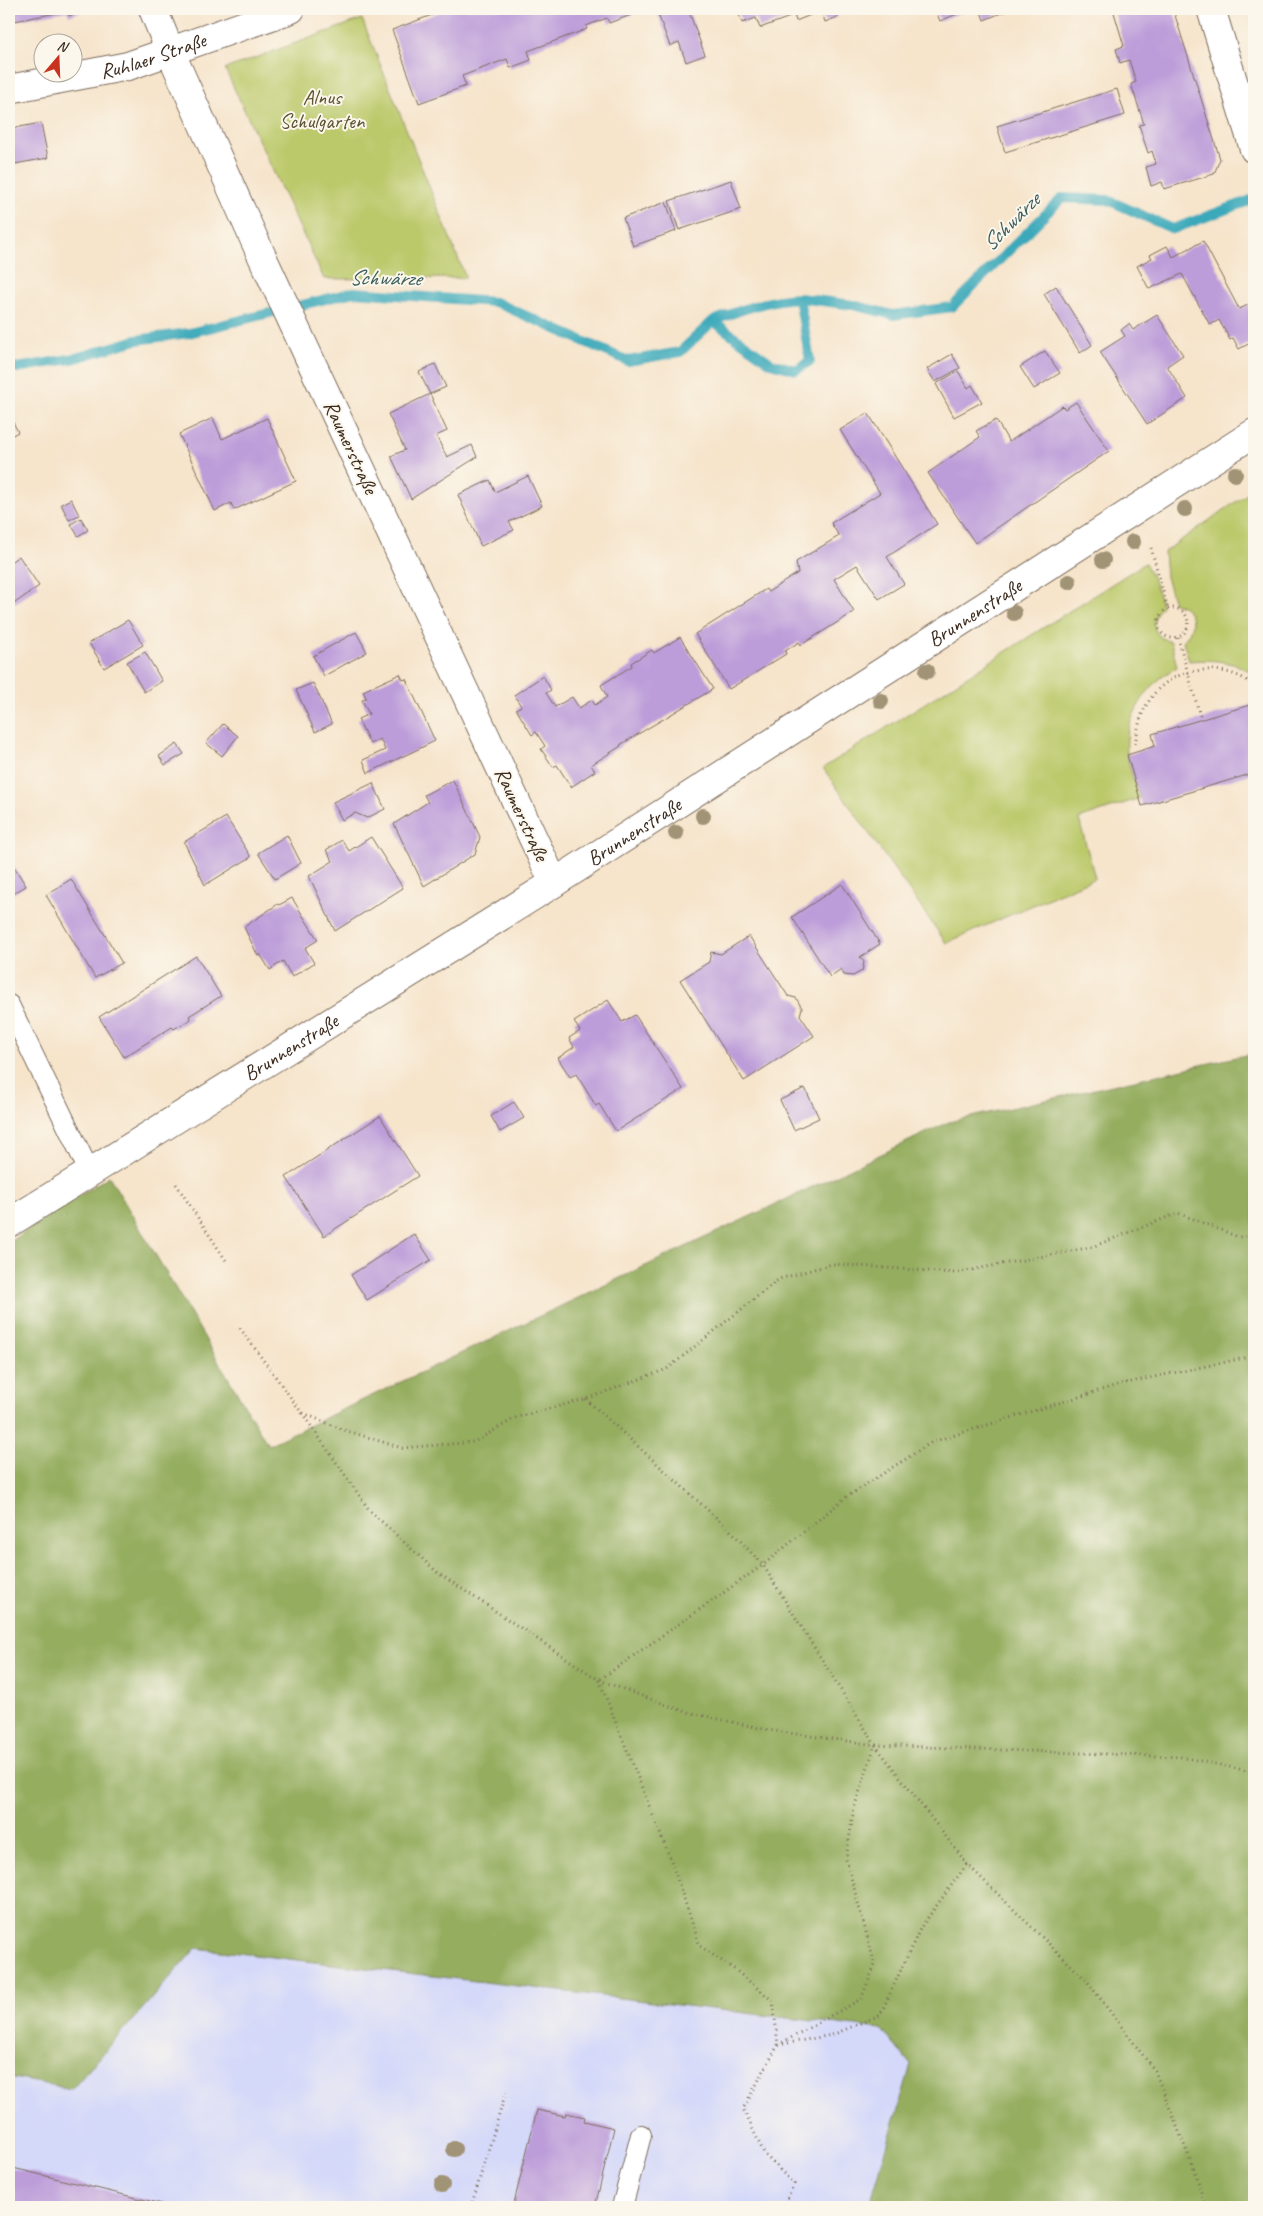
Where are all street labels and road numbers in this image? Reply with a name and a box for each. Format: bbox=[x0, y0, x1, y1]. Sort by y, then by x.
street label: Ruhlaer Straße bbox=[98, 26, 211, 84]
street label: Raumerstraße bbox=[318, 396, 385, 500]
street label: Brunnenstraße bbox=[923, 572, 1028, 652]
street label: Raumerstraße bbox=[489, 763, 556, 867]
street label: Brunnenstraße bbox=[582, 791, 688, 871]
street label: Brunnenstraße bbox=[238, 1007, 345, 1087]

